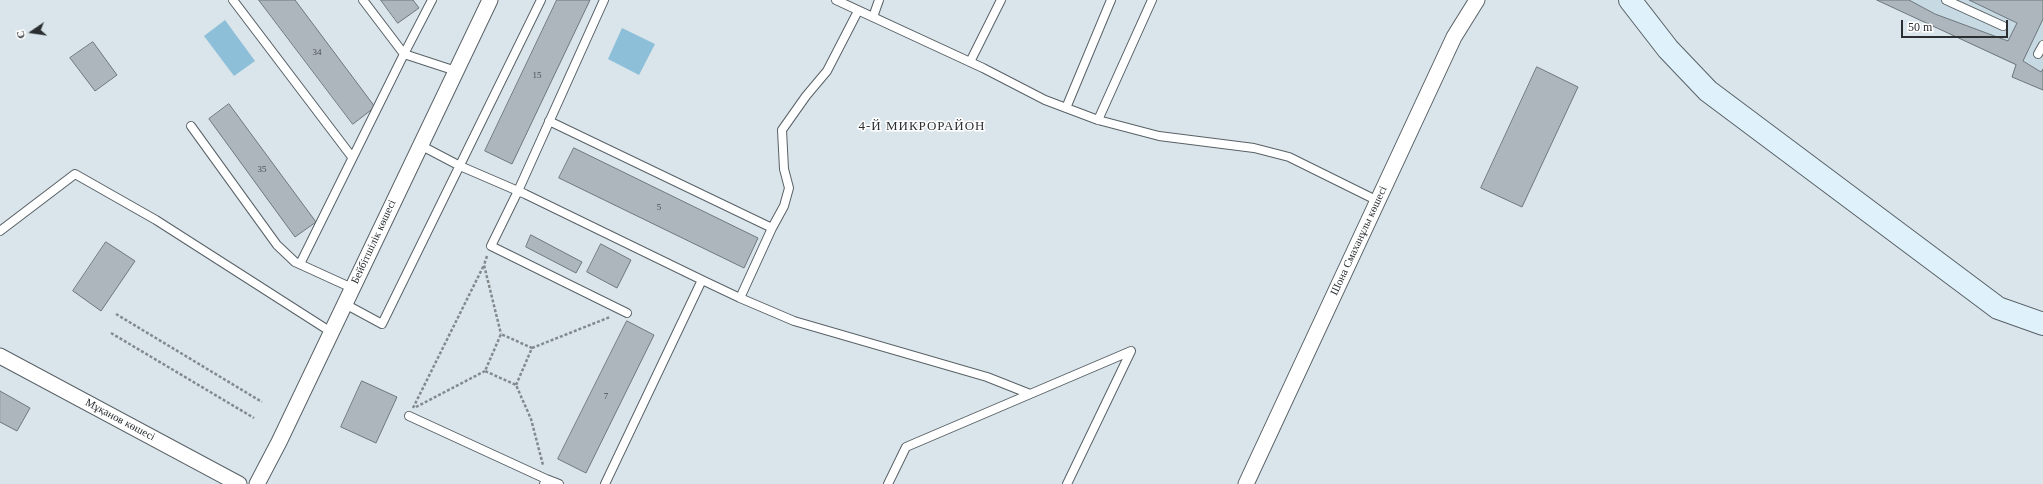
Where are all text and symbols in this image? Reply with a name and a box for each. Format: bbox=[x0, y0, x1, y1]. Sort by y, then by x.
north arrow bbox=[12, 12, 52, 52]
scale bar bbox=[1903, 12, 2010, 38]
text: 50 m bbox=[1908, 20, 1932, 34]
text: С bbox=[14, 29, 27, 40]
house number: 34 bbox=[312, 48, 322, 58]
house number: 15 bbox=[532, 71, 542, 81]
district label: 4-Й МИКРОРАЙОН bbox=[859, 119, 985, 135]
house number: 35 bbox=[258, 165, 266, 175]
street label: Шона Смаханұлы көшесі bbox=[1328, 184, 1390, 298]
street label: Бейбітшілік көшесі bbox=[349, 198, 399, 286]
house number: 5 bbox=[657, 203, 661, 213]
house number: 7 bbox=[604, 392, 608, 402]
street label: Мұқанов көшесі bbox=[83, 396, 157, 444]

